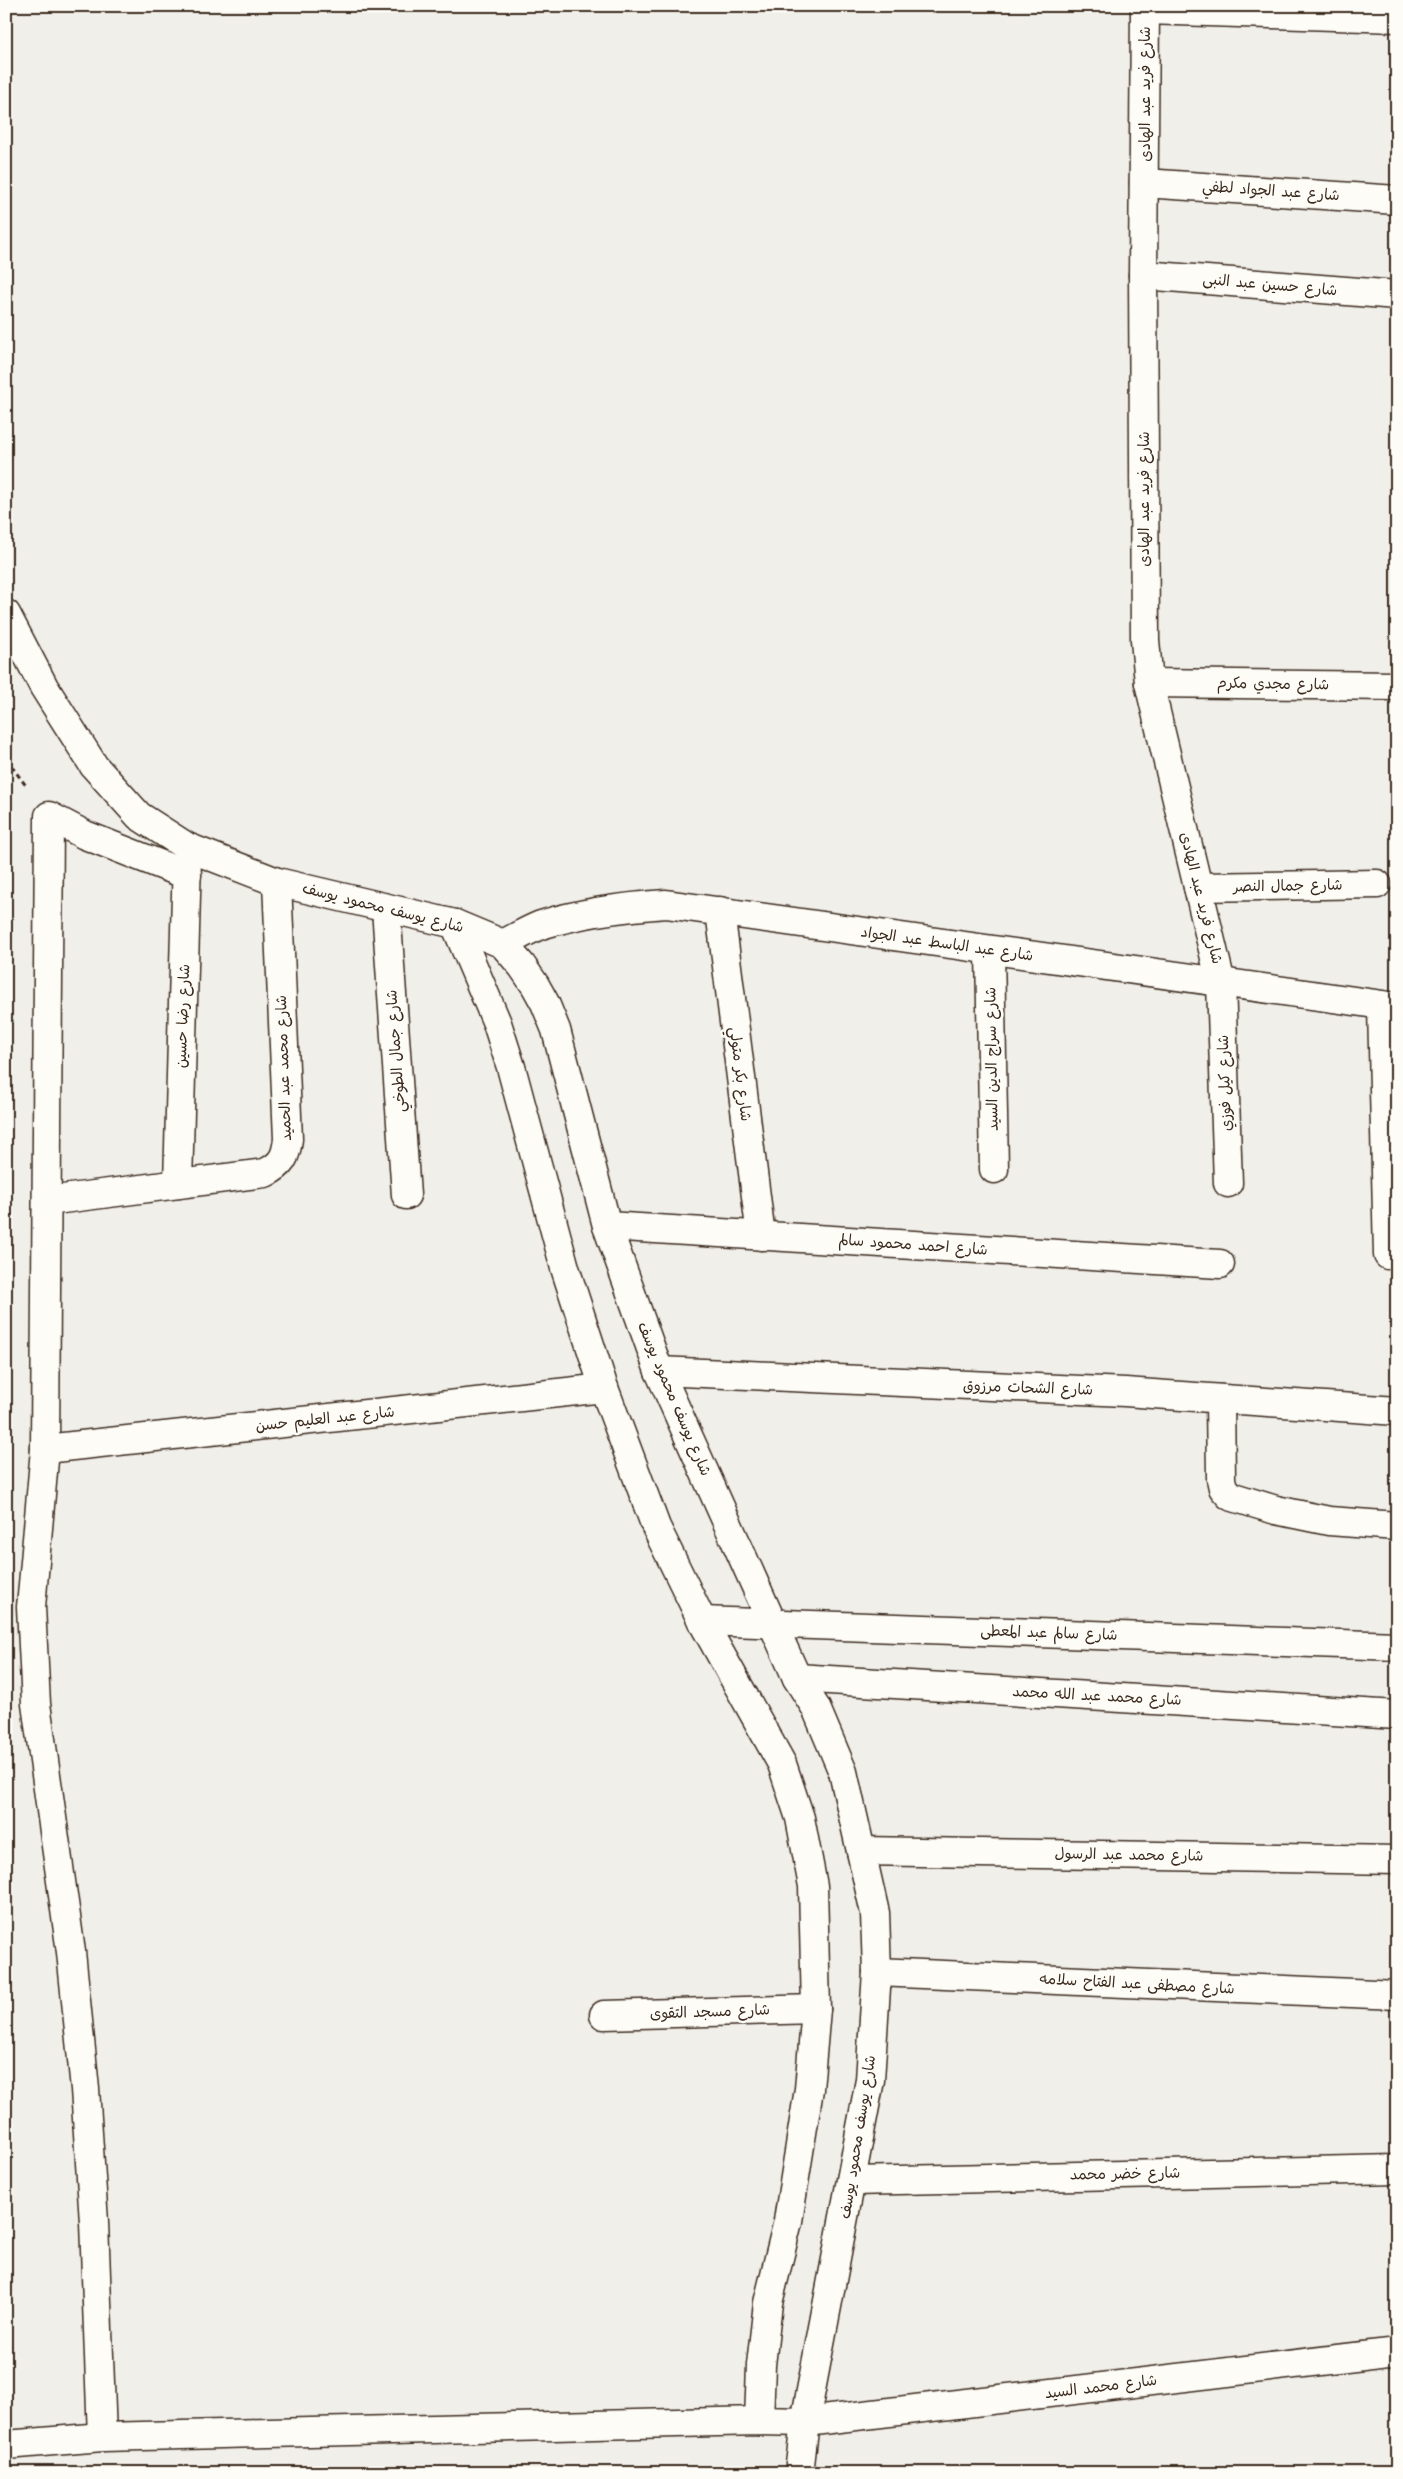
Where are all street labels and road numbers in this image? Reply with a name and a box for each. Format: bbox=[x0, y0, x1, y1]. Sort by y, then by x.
street label: شارع فريد عبد الهادى bbox=[1135, 26, 1156, 162]
street label: شارع عبد الجواد لطفي bbox=[1201, 176, 1340, 208]
street label: شارع حسين عبد النبى bbox=[1202, 269, 1338, 301]
street label: شارع فريد عبد الهادى bbox=[1134, 431, 1155, 567]
street label: شارع مجدي مكرم bbox=[1217, 673, 1329, 696]
street label: شارع فريد عبد الهادى bbox=[1174, 830, 1228, 966]
street label: شارع جمال النصر bbox=[1231, 875, 1343, 897]
street label: شارع يوسف محمود يوسف bbox=[300, 878, 466, 938]
street label: شارع عبد الباسط عبد الجواد bbox=[860, 922, 1034, 966]
street label: شارع رضا حسين bbox=[171, 964, 195, 1068]
street label: شارع سراج الدين السيد bbox=[980, 987, 1004, 1131]
street label: شارع جمال الطوخي bbox=[381, 989, 413, 1113]
street label: شارع محمد عبد الحميد bbox=[271, 995, 297, 1141]
street label: شارع بكر متولي bbox=[722, 1026, 756, 1123]
street label: شارع كيل فوزي bbox=[1213, 1034, 1237, 1132]
street label: شارع احمد محمود سالم bbox=[838, 1229, 988, 1261]
street label: شارع يوسف محمود يوسف bbox=[632, 1319, 716, 1479]
street label: شارع الشحات مرزوق bbox=[963, 1375, 1093, 1401]
street label: شارع عبد العليم حسن bbox=[254, 1401, 396, 1438]
street label: شارع سالم عبد المعطى bbox=[980, 1620, 1118, 1646]
street label: شارع محمد عبد الله محمد bbox=[1012, 1681, 1182, 1711]
street label: شارع محمد عبد الرسول bbox=[1054, 1843, 1204, 1867]
street label: شارع مصطفى عبد الفتاح سلامه bbox=[1039, 1968, 1235, 2000]
street label: شارع مسجد التقوى bbox=[650, 1999, 770, 2025]
street label: شارع يوسف محمود يوسف bbox=[835, 2054, 881, 2220]
street label: شارع خضر محمد bbox=[1070, 2163, 1180, 2185]
street label: شارع محمد السيد bbox=[1044, 2370, 1158, 2404]

